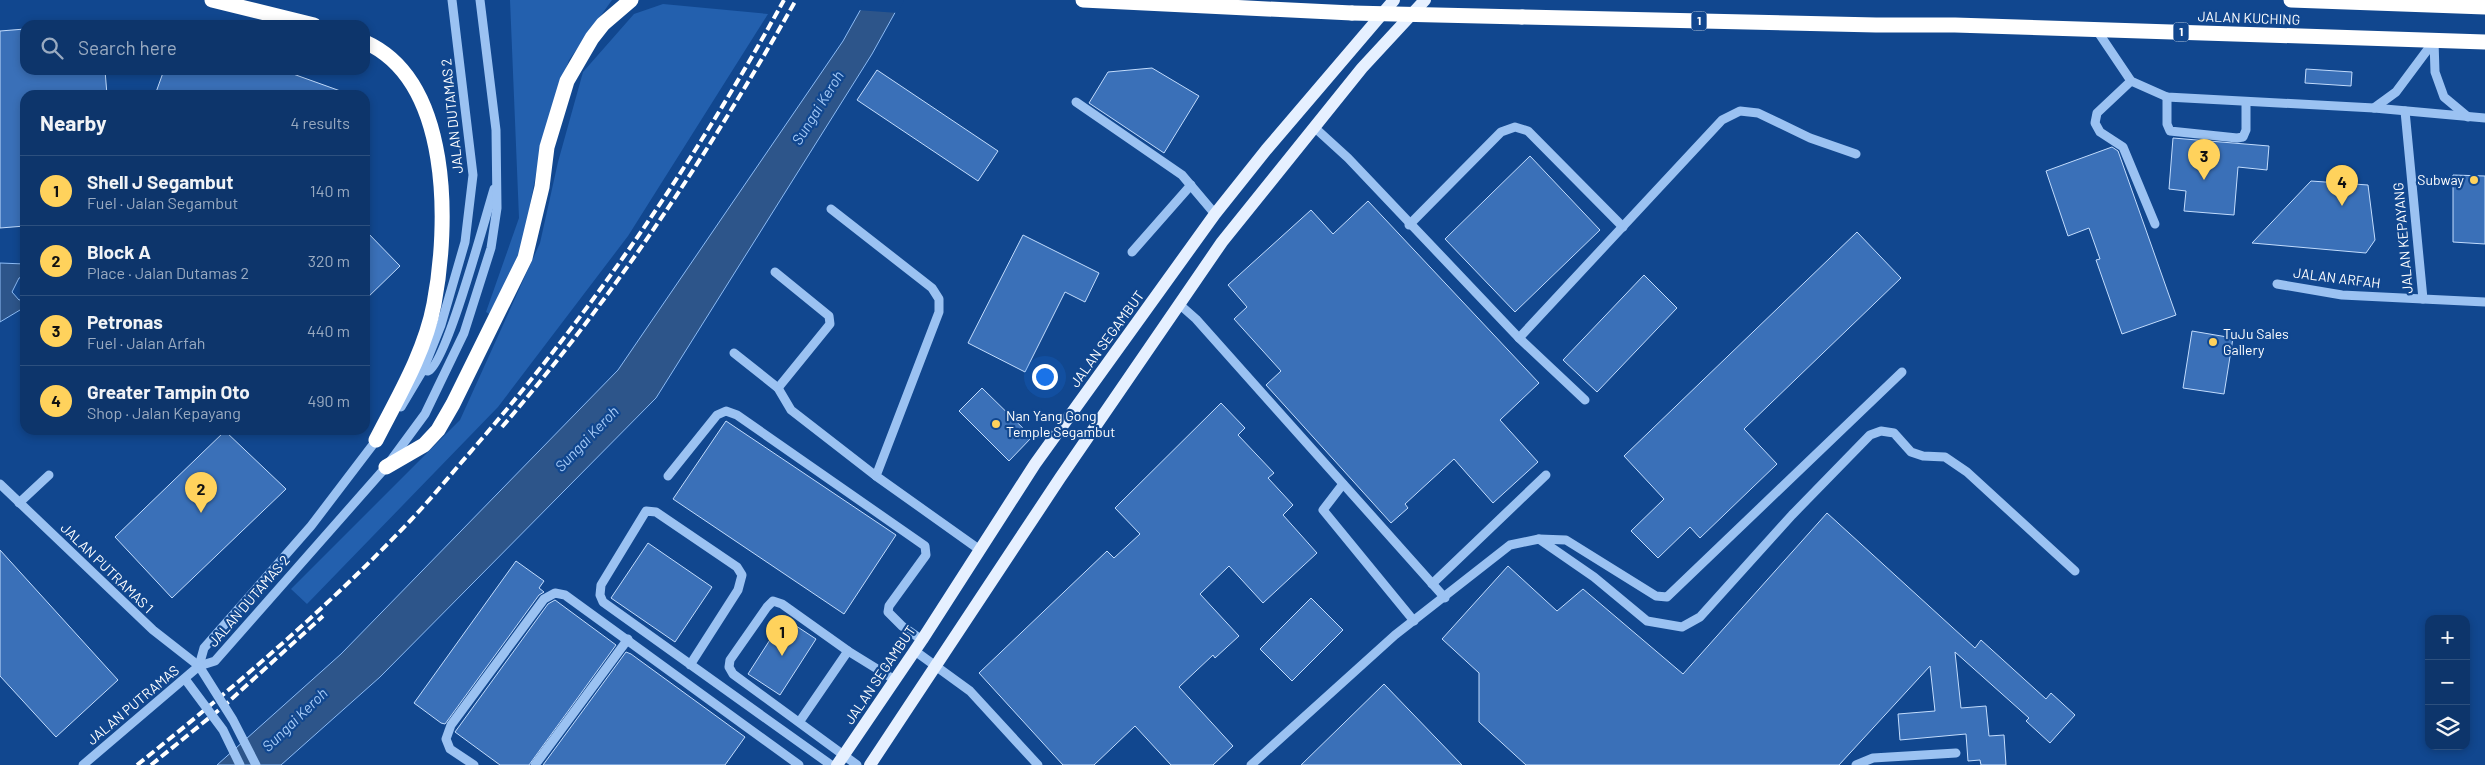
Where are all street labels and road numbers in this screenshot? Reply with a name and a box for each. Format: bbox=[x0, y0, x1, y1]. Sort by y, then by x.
street label: JALAN KUCHING bbox=[2197, 7, 2301, 28]
road number: 1 bbox=[1692, 12, 1706, 30]
road number: 1 bbox=[2174, 22, 2188, 42]
street label: JALAN DUTAMAS 2 bbox=[437, 58, 466, 174]
street label: JALAN KEPAYANG bbox=[2389, 182, 2416, 294]
street label: JALAN ARFAH bbox=[2292, 264, 2382, 291]
street label: JALAN SEGAMBUT bbox=[1066, 287, 1147, 390]
street label: JALAN PUTRAMAS 1 bbox=[57, 519, 157, 616]
street label: JALAN DUTAMAS 2 bbox=[204, 551, 293, 650]
street label: JALAN SEGAMBUT bbox=[840, 622, 919, 727]
street label: JALAN PUTRAMAS bbox=[83, 661, 182, 748]

